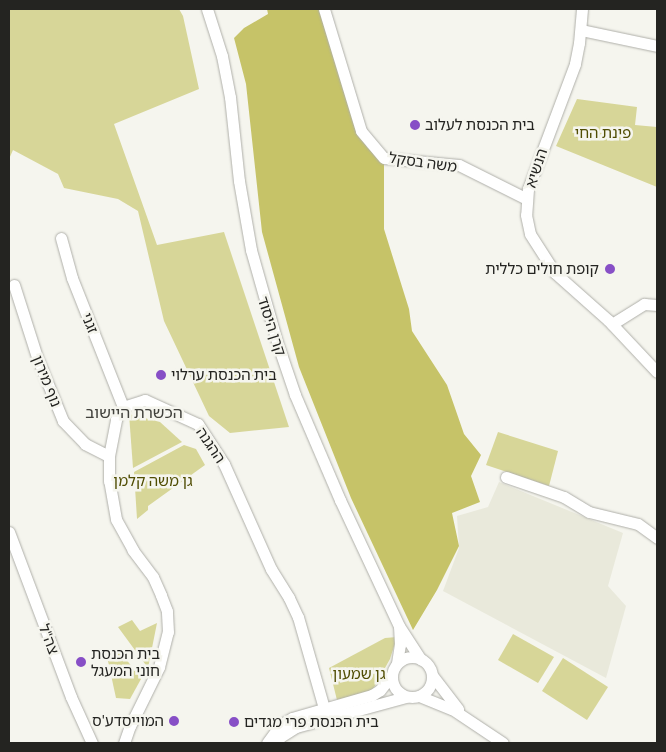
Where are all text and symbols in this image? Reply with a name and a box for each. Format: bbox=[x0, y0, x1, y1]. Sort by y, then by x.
place label: בית הכנסת לעלוב bbox=[425, 116, 535, 134]
marker: בית הכנסת לעלוב bbox=[409, 119, 421, 131]
park label: פינת החי bbox=[575, 124, 631, 142]
street label: הנשיא bbox=[521, 146, 551, 190]
street label: משה בסקל bbox=[388, 148, 458, 176]
place label: קופת חולים כללית bbox=[485, 260, 599, 278]
marker: קופת חולים כללית bbox=[603, 262, 617, 276]
street label: קרן היסוד bbox=[254, 294, 290, 358]
street label: זגני bbox=[78, 310, 102, 336]
street label: נוף מירון bbox=[29, 353, 65, 409]
place label: בית הכנסת ערלוי bbox=[171, 366, 277, 384]
marker: בית הכנסת ערלוי bbox=[155, 369, 167, 381]
district label: הכשרת היישוב bbox=[85, 402, 183, 422]
street label: ההגנה bbox=[192, 424, 230, 466]
park label: גן משה קלמן bbox=[113, 472, 193, 490]
street label: צה"ל bbox=[35, 621, 63, 657]
place label: בית הכנסת חוני המעגל bbox=[91, 644, 160, 679]
marker: בית הכנסת חוני המעגל bbox=[75, 656, 87, 668]
park label: גן שמעון bbox=[332, 665, 386, 683]
place label: המוייסדע'ס bbox=[92, 712, 164, 730]
place label: בית הכנסת פרי מגדים bbox=[244, 713, 379, 731]
marker: המוייסדע'ס bbox=[168, 715, 180, 727]
marker: בית הכנסת פרי מגדים bbox=[228, 716, 240, 728]

